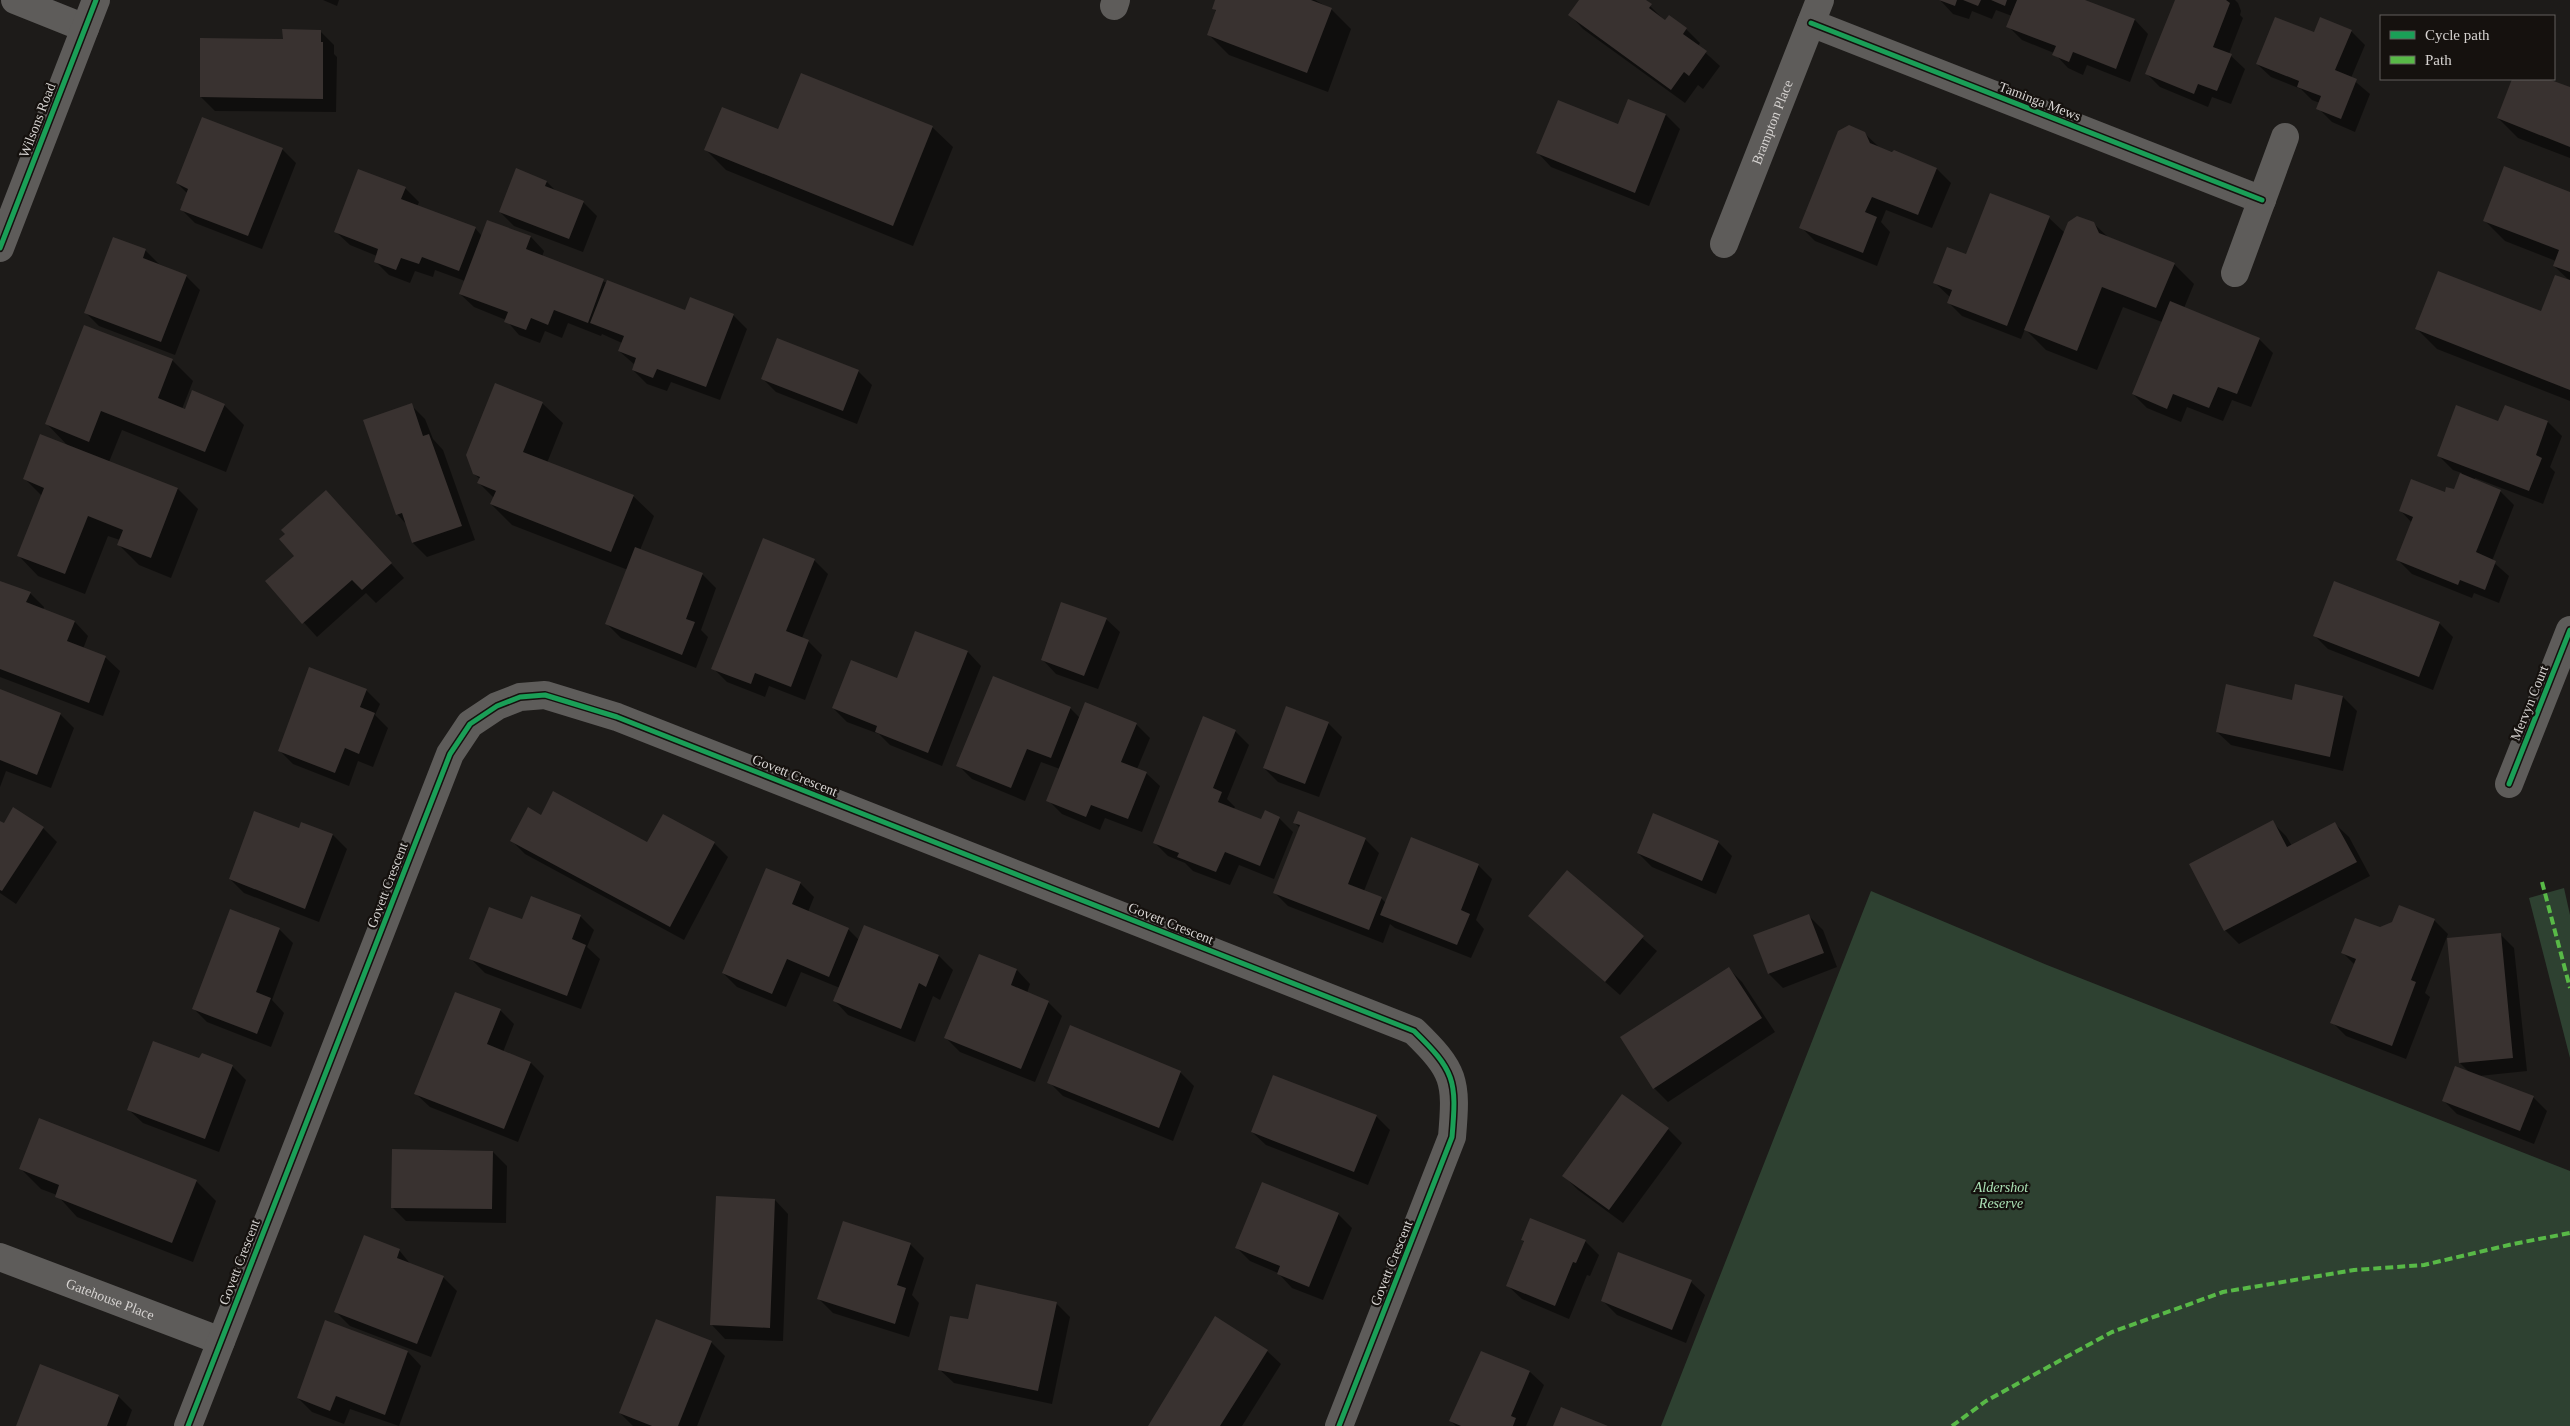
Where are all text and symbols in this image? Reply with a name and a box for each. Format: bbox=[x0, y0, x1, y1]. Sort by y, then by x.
legend bbox=[2380, 15, 2555, 80]
text: Cycle path bbox=[2425, 27, 2490, 43]
text: Path bbox=[2425, 52, 2452, 68]
street label: Brampton Place bbox=[1749, 78, 1796, 167]
street label: Taminga Mews bbox=[1997, 79, 2083, 124]
street label: Wilsons Road bbox=[16, 81, 59, 159]
street label: Mervyn Court bbox=[2508, 663, 2551, 743]
street label: Govett Crescent bbox=[750, 752, 840, 799]
street label: Govett Crescent bbox=[364, 840, 411, 930]
street label: Govett Crescent bbox=[1126, 900, 1216, 947]
park label: Aldershot Reserve bbox=[1973, 1180, 2029, 1211]
street label: Govett Crescent bbox=[216, 1217, 263, 1307]
street label: Govett Crescent bbox=[1368, 1218, 1415, 1308]
street label: Gatehouse Place bbox=[64, 1276, 156, 1323]

